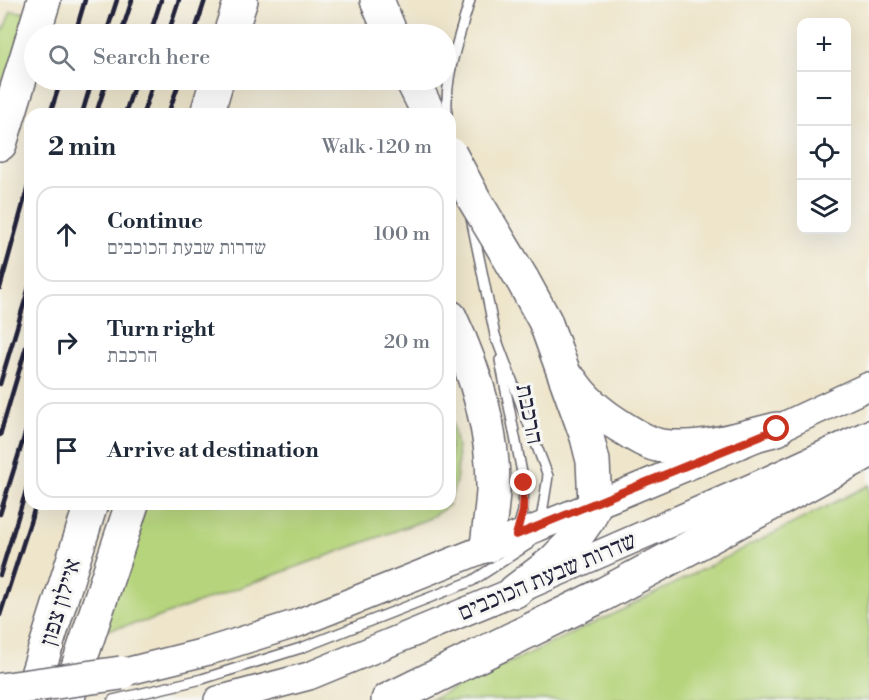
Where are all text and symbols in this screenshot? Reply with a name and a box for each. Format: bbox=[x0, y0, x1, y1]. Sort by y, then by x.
map controls bbox=[797, 18, 851, 234]
button: + bbox=[797, 18, 851, 72]
search box bbox=[24, 24, 456, 90]
icon: search bbox=[45, 41, 78, 74]
text: Search here bbox=[93, 44, 210, 71]
button: − bbox=[797, 72, 851, 126]
button: locate bbox=[797, 126, 851, 180]
text: 2 min bbox=[48, 131, 116, 163]
text: Walk · 120 m bbox=[322, 135, 432, 160]
button: layers bbox=[797, 180, 851, 234]
text: Continue bbox=[107, 208, 203, 235]
icon: ahead bbox=[50, 218, 83, 251]
text: 100 m bbox=[374, 222, 430, 247]
text: שדרות שבעת הכוכבים bbox=[107, 236, 266, 261]
text: Turn right bbox=[107, 316, 215, 343]
icon: right bbox=[50, 326, 83, 359]
text: 20 m bbox=[384, 330, 430, 355]
text: הרכבת bbox=[107, 344, 158, 369]
street label: הרכבת bbox=[508, 382, 550, 447]
route start bbox=[763, 415, 789, 441]
icon: arrive bbox=[50, 434, 83, 467]
text: Arrive at destination bbox=[107, 437, 319, 464]
route end bbox=[510, 469, 536, 495]
street label: שדרות שבעת הכוכבים bbox=[454, 526, 641, 628]
street label: איילון צפון bbox=[33, 555, 88, 650]

